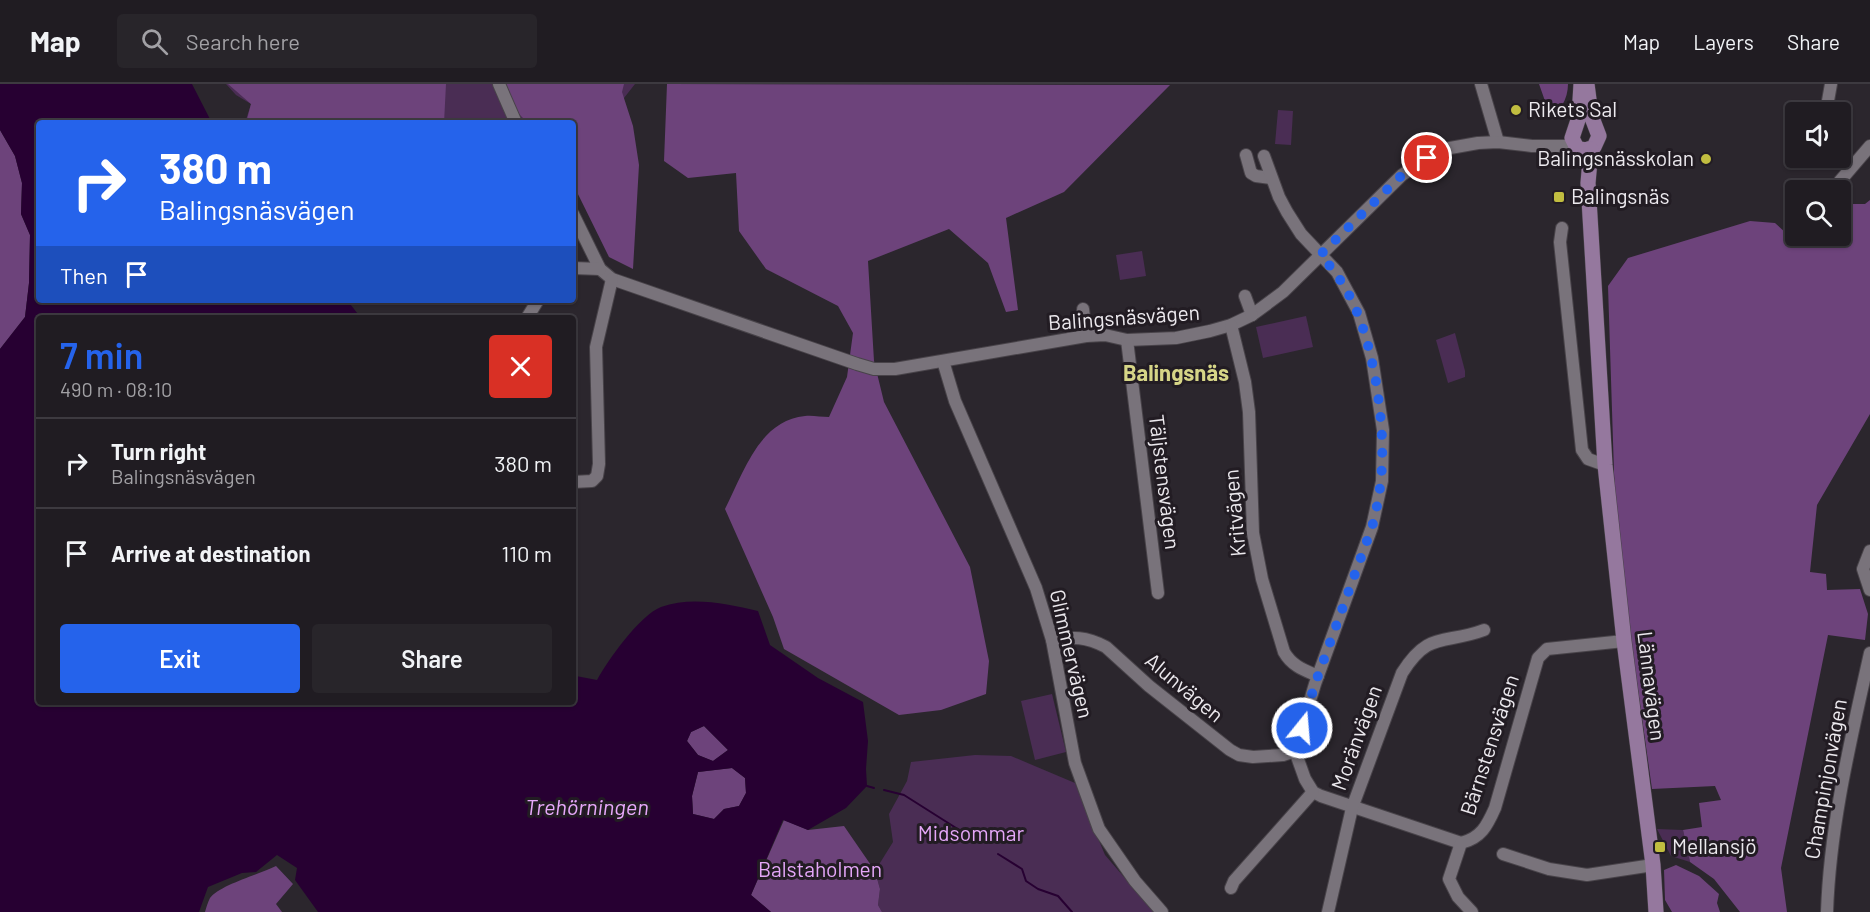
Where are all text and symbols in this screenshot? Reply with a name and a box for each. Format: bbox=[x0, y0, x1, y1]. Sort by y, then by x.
search box bbox=[117, 14, 537, 68]
text: Map bbox=[30, 24, 81, 58]
icon: search bbox=[138, 25, 171, 58]
text: Search here bbox=[186, 28, 300, 54]
text: Map bbox=[1623, 29, 1660, 54]
text: Layers bbox=[1693, 29, 1754, 54]
text: Share bbox=[1787, 29, 1840, 54]
place label: Rikets Sal bbox=[1528, 96, 1617, 121]
map controls bbox=[1785, 102, 1851, 246]
button: sound bbox=[1785, 102, 1851, 168]
marker: Rikets Sal bbox=[1509, 103, 1523, 117]
pin bbox=[1401, 132, 1452, 183]
icon: arrive bbox=[1410, 141, 1443, 174]
text: 380 m bbox=[159, 142, 272, 192]
icon: right bbox=[60, 144, 138, 222]
place label: Balingsnässkolan bbox=[1537, 145, 1694, 170]
marker: Balingsnässkolan bbox=[1699, 152, 1713, 166]
button: search bbox=[1785, 180, 1851, 246]
place label: Balingsnäs bbox=[1571, 183, 1670, 208]
marker: Balingsnäs bbox=[1552, 190, 1566, 204]
text: Balingsnäsvägen bbox=[159, 193, 355, 225]
icon: arrive bbox=[120, 258, 153, 291]
text: Then bbox=[60, 262, 108, 288]
street label: Balingsnäsvägen bbox=[1047, 299, 1201, 334]
text: 7 min bbox=[60, 333, 143, 376]
button: close bbox=[489, 335, 552, 398]
district label: Balingsnäs bbox=[1123, 359, 1229, 385]
text: 490 m · 08:10 bbox=[60, 377, 172, 401]
street label: Täljstensvägen bbox=[1145, 413, 1186, 551]
text: Turn right bbox=[111, 438, 206, 464]
icon: right bbox=[60, 447, 93, 480]
text: 380 m bbox=[494, 450, 552, 476]
text: Balingsnäsvägen bbox=[111, 464, 256, 488]
street label: Kritvägen bbox=[1217, 468, 1250, 558]
icon: arrive bbox=[60, 537, 93, 570]
text: Arrive at destination bbox=[111, 540, 310, 566]
text: 110 m bbox=[502, 540, 552, 566]
street label: Glimmervägen bbox=[1046, 587, 1099, 720]
button: Exit bbox=[60, 624, 300, 693]
button: Share bbox=[312, 624, 552, 693]
street label: Lännavägen bbox=[1633, 630, 1672, 742]
street label: Alunvägen bbox=[1141, 647, 1229, 727]
street label: Bärnstensvägen bbox=[1454, 671, 1523, 818]
street label: Moränvägen bbox=[1325, 681, 1386, 793]
position arrow bbox=[1270, 696, 1334, 760]
street label: Champinjonvägen bbox=[1798, 697, 1851, 861]
water label: Trehörningen bbox=[525, 793, 649, 819]
park label: Midsommar bbox=[918, 820, 1025, 845]
place label: Mellansjö bbox=[1672, 833, 1756, 858]
marker: Mellansjö bbox=[1653, 840, 1667, 854]
park label: Balstaholmen bbox=[758, 856, 882, 881]

